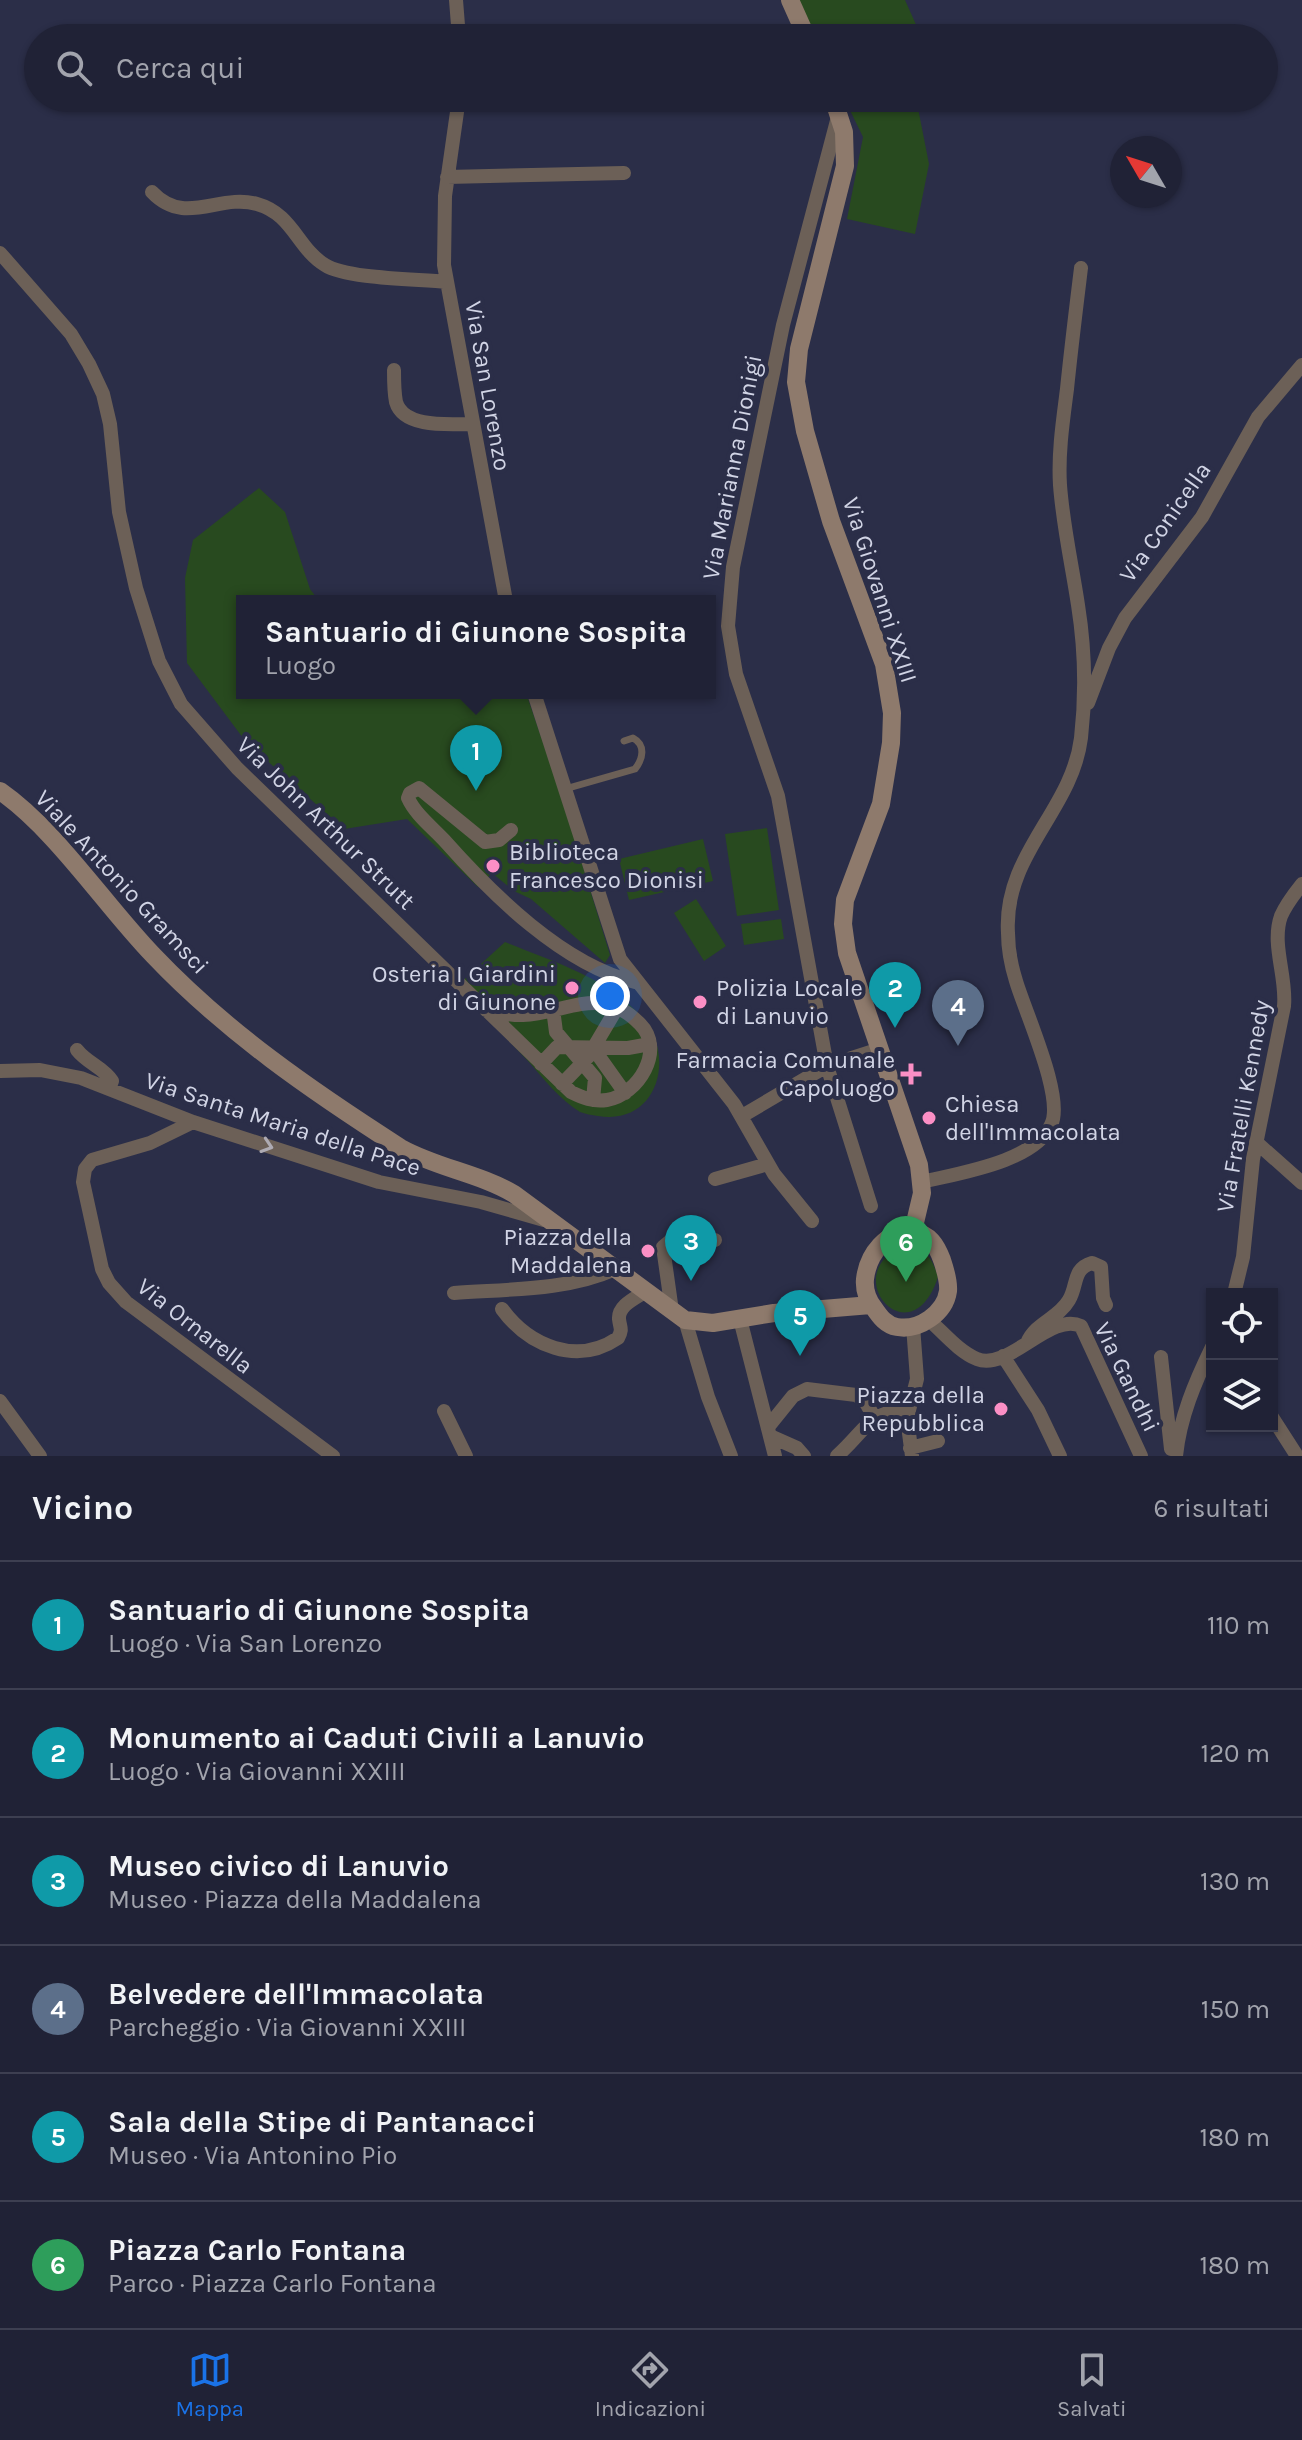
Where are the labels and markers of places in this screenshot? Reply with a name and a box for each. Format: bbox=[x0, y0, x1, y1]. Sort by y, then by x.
pin: 1 bbox=[450, 725, 502, 791]
place label: Biblioteca Francesco Dionisi bbox=[509, 838, 704, 894]
marker: Biblioteca Francesco Dionisi bbox=[484, 857, 502, 875]
place label: Osteria I Giardini di Giunone bbox=[372, 960, 556, 1016]
pin: 2 bbox=[869, 962, 921, 1028]
place label: Polizia Locale di Lanuvio bbox=[716, 974, 863, 1030]
marker: Osteria I Giardini di Giunone bbox=[563, 979, 581, 997]
pin: 4 bbox=[932, 980, 984, 1046]
marker: Polizia Locale di Lanuvio bbox=[691, 993, 709, 1011]
place label: Farmacia Comunale Capoluogo bbox=[675, 1046, 895, 1102]
marker: Farmacia Comunale Capoluogo bbox=[902, 1065, 920, 1083]
place label: Chiesa dell'Immacolata bbox=[945, 1090, 1121, 1146]
marker: Chiesa dell'Immacolata bbox=[920, 1109, 938, 1127]
pin: 3 bbox=[665, 1215, 717, 1281]
pin: 6 bbox=[880, 1216, 932, 1282]
place label: Piazza della Maddalena bbox=[503, 1223, 632, 1279]
marker: Piazza della Maddalena bbox=[639, 1242, 657, 1260]
pin: 5 bbox=[774, 1290, 826, 1356]
place label: Piazza della Repubblica bbox=[856, 1381, 985, 1437]
marker: Piazza della Repubblica bbox=[992, 1400, 1010, 1418]

